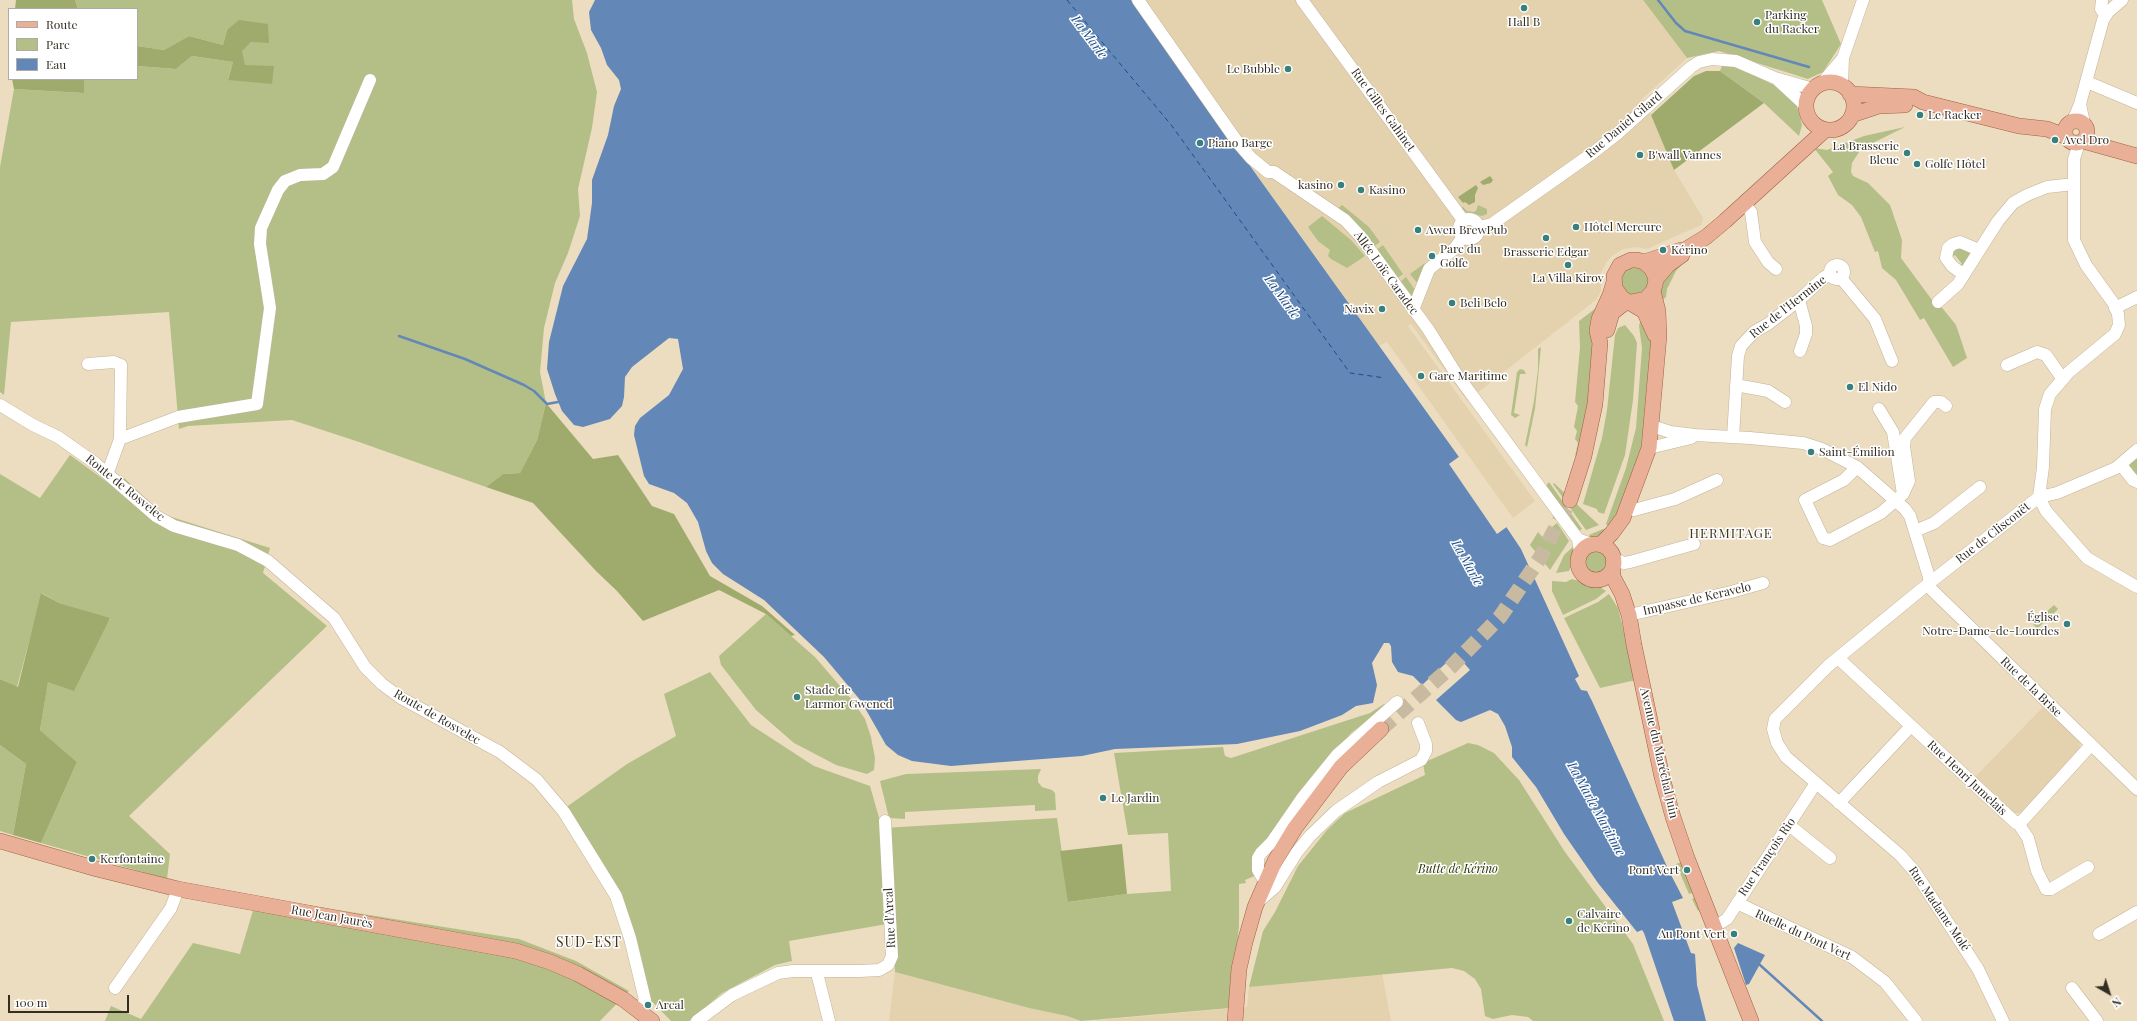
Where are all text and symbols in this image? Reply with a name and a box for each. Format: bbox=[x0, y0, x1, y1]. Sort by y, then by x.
marker: Hall B bbox=[1519, 3, 1529, 13]
legend bbox=[8, 8, 138, 80]
place label: Parking du Racker bbox=[1765, 8, 1819, 36]
water label: La Marle bbox=[1068, 12, 1110, 62]
place label: Hall B bbox=[1508, 15, 1540, 29]
text: Route bbox=[46, 16, 78, 32]
marker: Parking du Racker bbox=[1752, 17, 1762, 27]
text: Parc bbox=[46, 36, 70, 52]
text: Eau bbox=[46, 56, 66, 72]
place label: Le Bubble bbox=[1227, 62, 1280, 76]
marker: Le Bubble bbox=[1283, 64, 1293, 74]
street label: Rue Gilles Gahinet bbox=[1348, 66, 1418, 154]
street label: Rue Daniel Gilard bbox=[1583, 89, 1665, 161]
place label: Le Racker bbox=[1928, 108, 1981, 122]
marker: Le Racker bbox=[1915, 110, 1925, 120]
place label: Avel Dro bbox=[2063, 133, 2109, 147]
marker: Avel Dro bbox=[2050, 135, 2060, 145]
place label: Piano Barge bbox=[1208, 136, 1272, 150]
marker: Piano Barge bbox=[1195, 138, 1205, 148]
place label: La Brasserie Bleue bbox=[1833, 139, 1899, 167]
place label: B'wall Vannes bbox=[1648, 148, 1721, 162]
marker: La Brasserie Bleue bbox=[1902, 148, 1912, 158]
marker: B'wall Vannes bbox=[1635, 150, 1645, 160]
place label: Golfe Hôtel bbox=[1925, 157, 1985, 171]
marker: Golfe Hôtel bbox=[1912, 159, 1922, 169]
place label: kasino bbox=[1298, 178, 1333, 192]
marker: kasino bbox=[1336, 180, 1346, 190]
place label: Kasino bbox=[1369, 183, 1405, 197]
marker: Kasino bbox=[1356, 185, 1366, 195]
place label: Hôtel Mercure bbox=[1584, 220, 1662, 234]
marker: Hôtel Mercure bbox=[1571, 222, 1581, 232]
place label: Awen BrewPub bbox=[1426, 223, 1507, 237]
marker: Awen BrewPub bbox=[1413, 225, 1423, 235]
street label: Allée Loïc Caradec bbox=[1351, 228, 1421, 318]
marker: Brasserie Edgar bbox=[1541, 233, 1551, 243]
place label: Parc du Golfe bbox=[1440, 242, 1481, 270]
place label: Kérino bbox=[1671, 243, 1708, 257]
place label: Brasserie Edgar bbox=[1503, 245, 1589, 259]
marker: Kérino bbox=[1658, 245, 1668, 255]
marker: Parc du Golfe bbox=[1427, 251, 1437, 261]
marker: La Villa Kirov bbox=[1563, 260, 1573, 270]
place label: La Villa Kirov bbox=[1532, 271, 1604, 285]
water label: La Marle bbox=[1261, 272, 1303, 322]
street label: Rue de l'Hermine bbox=[1747, 273, 1829, 341]
place label: Beli Belo bbox=[1460, 296, 1507, 310]
marker: Beli Belo bbox=[1447, 298, 1457, 308]
place label: Navix bbox=[1344, 302, 1374, 316]
marker: Navix bbox=[1377, 304, 1387, 314]
place label: Gare Maritime bbox=[1429, 369, 1507, 383]
marker: Gare Maritime bbox=[1416, 371, 1426, 381]
place label: El Nido bbox=[1858, 380, 1897, 394]
marker: El Nido bbox=[1845, 382, 1855, 392]
place label: Saint-Émilion bbox=[1819, 445, 1895, 459]
marker: Saint-Émilion bbox=[1806, 447, 1816, 457]
street label: Route de Rosvelec bbox=[83, 452, 167, 524]
street label: Rue de Cliscouët bbox=[1953, 500, 2033, 566]
district label: HERMITAGE bbox=[1689, 526, 1773, 542]
water label: La Marle bbox=[1448, 537, 1486, 589]
street label: Impasse de Keravelo bbox=[1642, 580, 1752, 618]
place label: Église Notre-Dame-de-Lourdes bbox=[1922, 610, 2059, 638]
marker: Église Notre-Dame-de-Lourdes bbox=[2062, 619, 2072, 629]
street label: Rue de la Brise bbox=[1997, 654, 2065, 720]
place label: Stade de Larmor Gwened bbox=[805, 683, 893, 711]
street label: Route de Rosvelec bbox=[391, 686, 483, 748]
street label: Avenue du Maréchal Juin bbox=[1637, 686, 1681, 820]
marker: Stade de Larmor Gwened bbox=[792, 692, 802, 702]
street label: Rue Henri Jumelais bbox=[1924, 737, 2010, 819]
water label: La Marle Maritime bbox=[1564, 759, 1628, 859]
place label: Le Jardin bbox=[1111, 791, 1159, 805]
marker: Le Jardin bbox=[1098, 793, 1108, 803]
street label: Rue François Rio bbox=[1736, 815, 1798, 899]
place label: Kerfontaine bbox=[100, 852, 164, 866]
marker: Kerfontaine bbox=[87, 854, 97, 864]
park label: Butte de Kérino bbox=[1418, 862, 1498, 876]
place label: Pont Vert bbox=[1629, 863, 1679, 877]
street label: Rue Madame Molé bbox=[1905, 864, 1973, 954]
marker: Pont Vert bbox=[1682, 865, 1692, 875]
street label: Rue d'Arcal bbox=[881, 888, 899, 948]
street label: Rue Jean Jaurès bbox=[290, 903, 374, 931]
place label: Calvaire de Kérino bbox=[1577, 907, 1630, 935]
street label: Ruelle du Pont Vert bbox=[1753, 907, 1853, 963]
marker: Calvaire de Kérino bbox=[1564, 916, 1574, 926]
place label: Au Pont Vert bbox=[1658, 927, 1726, 941]
marker: Au Pont Vert bbox=[1729, 929, 1739, 939]
district label: SUD-EST bbox=[556, 935, 622, 951]
north arrow bbox=[2089, 973, 2129, 1013]
scale bar bbox=[10, 987, 131, 1013]
text: 100 m bbox=[15, 994, 47, 1010]
text: N bbox=[2109, 994, 2125, 1011]
place label: Arcal bbox=[656, 998, 684, 1012]
marker: Arcal bbox=[643, 1000, 653, 1010]

